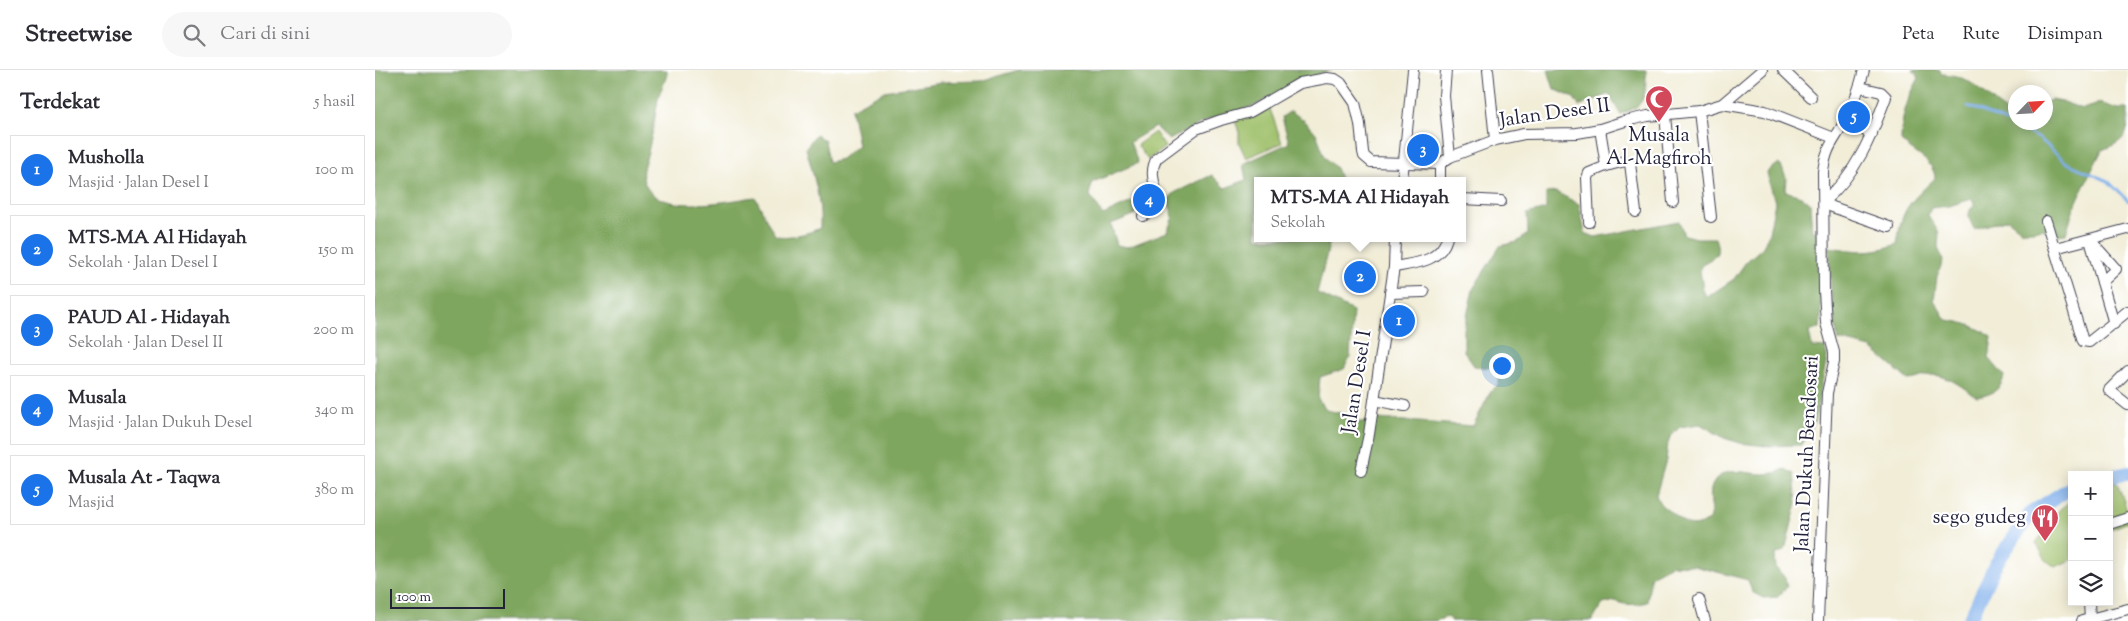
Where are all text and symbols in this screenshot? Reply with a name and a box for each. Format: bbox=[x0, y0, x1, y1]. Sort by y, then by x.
search box bbox=[162, 12, 512, 57]
text: Streetwise bbox=[25, 18, 132, 52]
icon: search bbox=[180, 21, 208, 49]
text: Cari di sini bbox=[220, 21, 310, 48]
text: Peta bbox=[1902, 22, 1934, 48]
text: Rute bbox=[1962, 22, 2000, 48]
text: Disimpan bbox=[2028, 22, 2103, 48]
mosque icon: Musala Al-Magfiroh bbox=[1644, 84, 1674, 123]
north arrow bbox=[2008, 85, 2053, 130]
text: Terdekat bbox=[20, 88, 100, 118]
text: 5 hasil bbox=[314, 91, 355, 114]
street label: Jalan Desel II bbox=[1497, 92, 1612, 136]
pin: 5 bbox=[1838, 98, 1870, 136]
place label: Musala Al-Magfiroh bbox=[1606, 122, 1712, 174]
pin: 3 bbox=[1407, 131, 1439, 169]
text: Musholla bbox=[68, 145, 144, 172]
text: 1 bbox=[34, 159, 40, 182]
text: 100 m bbox=[315, 159, 354, 182]
text: Masjid · Jalan Desel I bbox=[68, 172, 209, 195]
popup bbox=[1254, 177, 1466, 242]
pin: 4 bbox=[1133, 181, 1165, 219]
text: MTS-MA Al Hidayah bbox=[1271, 185, 1449, 212]
text: Sekolah bbox=[1271, 212, 1326, 235]
text: MTS-MA Al Hidayah bbox=[68, 225, 247, 252]
text: 2 bbox=[33, 239, 41, 262]
text: 150 m bbox=[318, 239, 354, 262]
text: Sekolah · Jalan Desel I bbox=[68, 252, 218, 275]
pin: 2 bbox=[1344, 258, 1376, 296]
pin: 1 bbox=[1383, 302, 1415, 340]
text: PAUD Al - Hidayah bbox=[68, 305, 230, 332]
text: 3 bbox=[34, 319, 40, 342]
text: 200 m bbox=[313, 319, 354, 342]
street label: Jalan Desel I bbox=[1335, 328, 1381, 437]
text: Sekolah · Jalan Desel II bbox=[68, 332, 223, 355]
your location bbox=[1489, 353, 1515, 379]
street label: Jalan Dukuh Bendosari bbox=[1788, 355, 1828, 554]
text: Musala bbox=[68, 385, 126, 412]
text: 4 bbox=[33, 399, 41, 422]
text: 340 m bbox=[315, 399, 354, 422]
text: Masjid · Jalan Dukuh Desel bbox=[68, 412, 253, 435]
text: Musala At - Taqwa bbox=[68, 465, 220, 492]
map controls bbox=[2068, 471, 2113, 606]
button: + bbox=[2068, 471, 2113, 516]
text: 5 bbox=[34, 479, 40, 502]
text: 380 m bbox=[314, 479, 354, 502]
text: Masjid bbox=[68, 492, 114, 515]
restaurant icon: sego gudeg bbox=[2030, 503, 2060, 542]
place label: sego gudeg bbox=[1933, 504, 2026, 533]
button: − bbox=[2068, 516, 2113, 561]
button: layers bbox=[2068, 561, 2113, 606]
scale bar bbox=[390, 586, 505, 609]
text: 100 m bbox=[397, 588, 431, 608]

